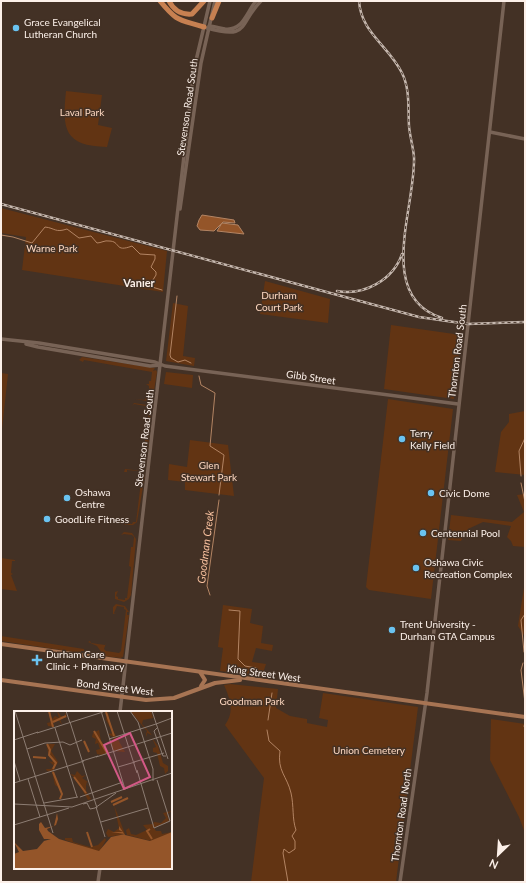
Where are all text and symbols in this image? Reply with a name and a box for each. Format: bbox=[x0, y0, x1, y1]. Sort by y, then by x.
place label: Grace Evangelical Lutheran Church bbox=[24, 16, 101, 40]
marker: Grace Evangelical Lutheran Church bbox=[11, 23, 21, 33]
street label: Stevenson Road South bbox=[174, 57, 200, 157]
park label: Laval Park bbox=[60, 106, 105, 118]
park label: Warne Park bbox=[26, 242, 79, 254]
district label: Vanier bbox=[122, 276, 156, 289]
park label: Durham Court Park bbox=[255, 289, 303, 313]
street label: Thornton Road South bbox=[445, 304, 469, 398]
street label: Gibb Street bbox=[286, 368, 337, 386]
street label: Stevenson Road South bbox=[132, 388, 156, 488]
place label: Terry Kelly Field bbox=[410, 427, 455, 451]
marker: Terry Kelly Field bbox=[397, 434, 407, 444]
park label: Glen Stewart Park bbox=[181, 459, 238, 483]
place label: Oshawa Centre bbox=[75, 486, 111, 510]
place label: Civic Dome bbox=[439, 487, 490, 499]
marker: Civic Dome bbox=[426, 488, 436, 498]
marker: Oshawa Centre bbox=[62, 493, 72, 503]
water label: Goodman Creek bbox=[194, 509, 216, 584]
place label: GoodLife Fitness bbox=[55, 513, 129, 525]
marker: GoodLife Fitness bbox=[42, 514, 52, 524]
place label: Centennial Pool bbox=[431, 527, 500, 539]
marker: Centennial Pool bbox=[418, 528, 428, 538]
place label: Oshawa Civic Recreation Complex bbox=[424, 556, 512, 580]
marker: Oshawa Civic Recreation Complex bbox=[411, 563, 421, 573]
place label: Trent University - Durham GTA Campus bbox=[400, 618, 495, 642]
marker: Trent University - Durham GTA Campus bbox=[387, 625, 397, 635]
place label: Durham Care Clinic + Pharmacy bbox=[46, 648, 125, 672]
marker: Durham Care Clinic + Pharmacy bbox=[31, 654, 43, 666]
street label: King Street West bbox=[226, 662, 302, 684]
street label: Bond Street West bbox=[76, 676, 155, 698]
park label: Goodman Park bbox=[219, 695, 285, 707]
inset map bbox=[14, 711, 172, 869]
park label: Union Cemetery bbox=[333, 744, 406, 756]
street label: Thornton Road North bbox=[388, 767, 414, 863]
north arrow bbox=[478, 835, 518, 875]
text: N bbox=[487, 857, 500, 872]

